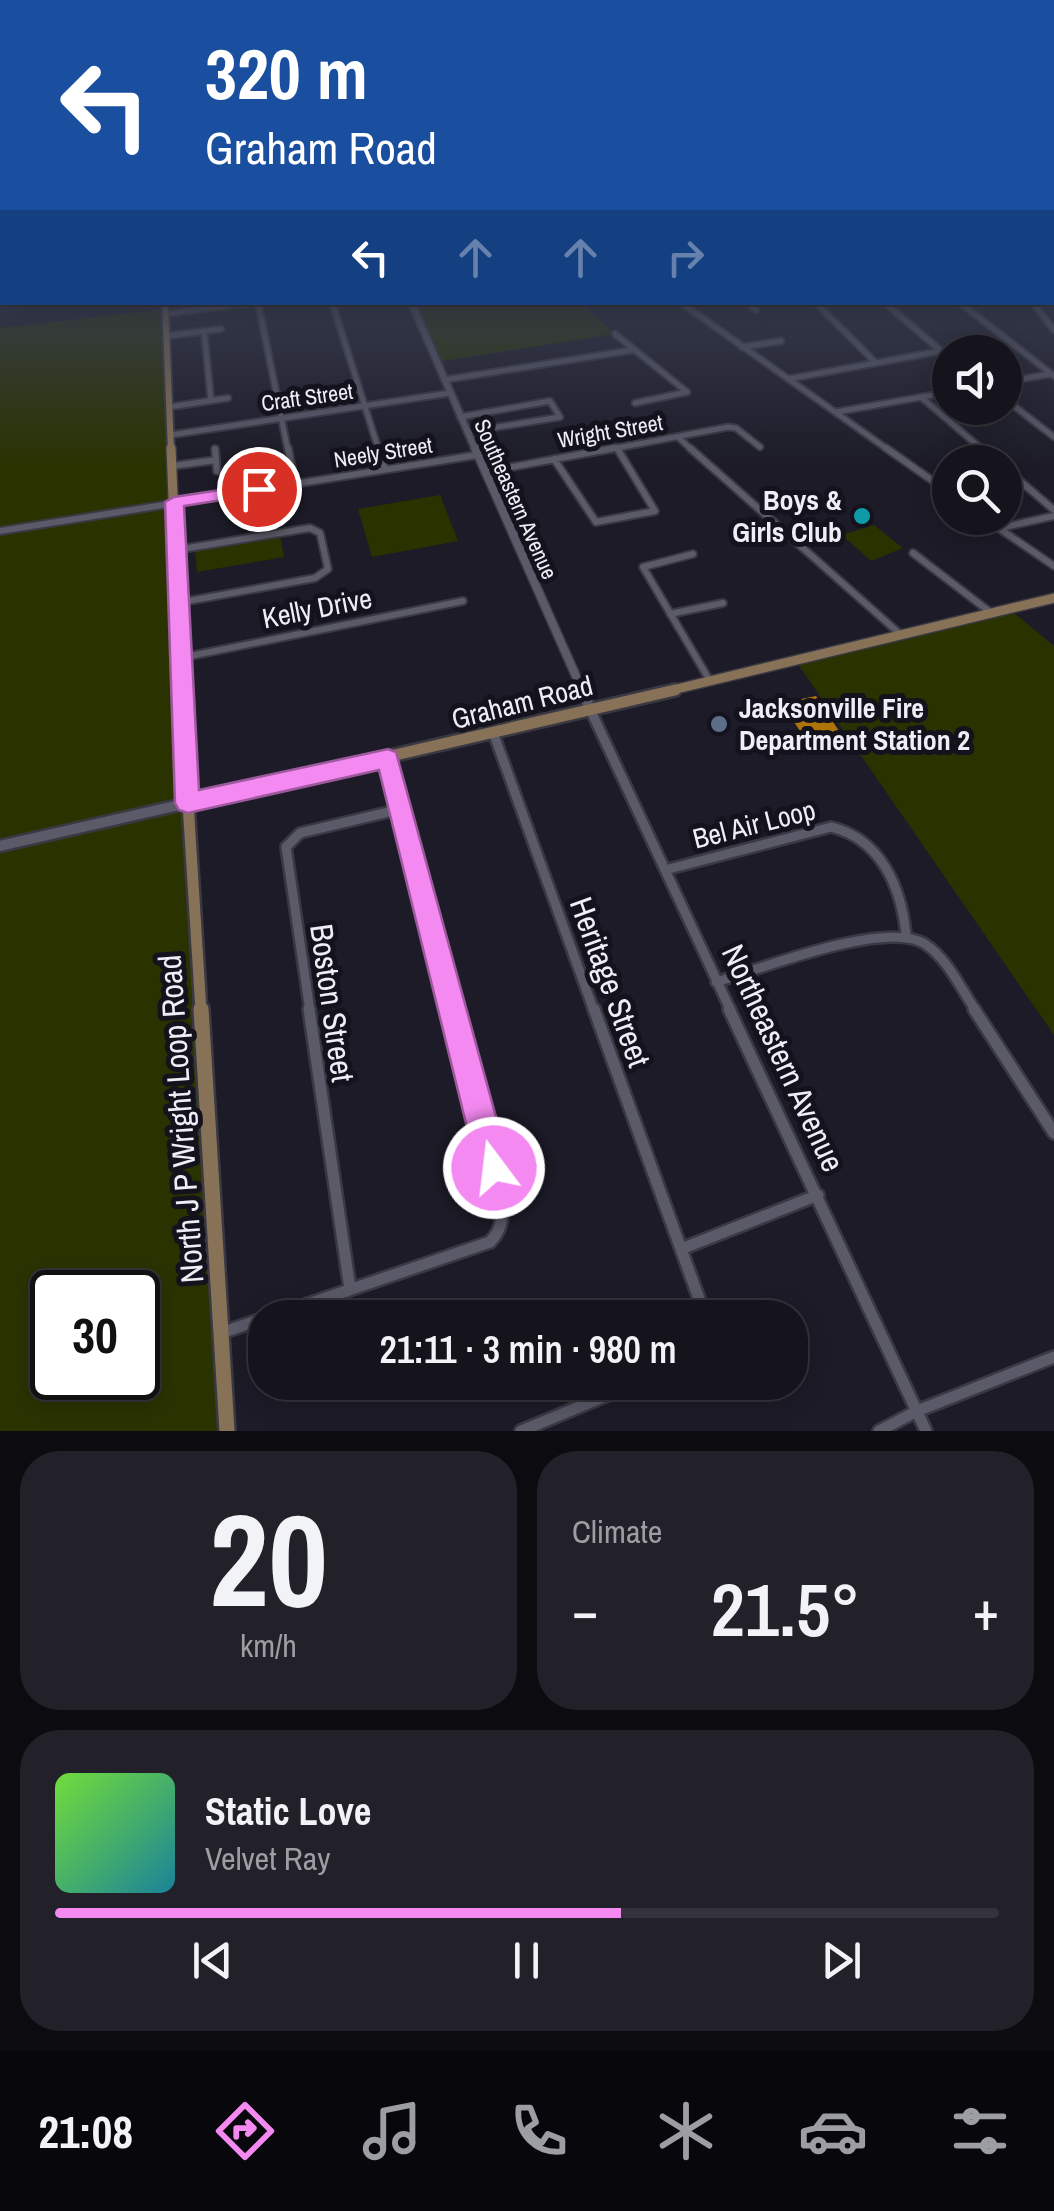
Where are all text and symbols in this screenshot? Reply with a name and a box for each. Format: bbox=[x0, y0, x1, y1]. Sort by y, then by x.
text: 320 m bbox=[205, 27, 368, 121]
icon: left bbox=[40, 40, 170, 170]
text: Graham Road bbox=[205, 117, 437, 178]
icon: left bbox=[343, 230, 398, 285]
icon: ahead bbox=[448, 230, 503, 285]
icon: ahead bbox=[553, 230, 608, 285]
icon: right bbox=[658, 230, 713, 285]
map controls bbox=[932, 335, 1022, 535]
button: sound bbox=[932, 335, 1022, 425]
street label: Craft Street bbox=[259, 376, 355, 418]
street label: Wright Street bbox=[555, 407, 665, 455]
street label: Southeastern Avenue bbox=[467, 414, 565, 584]
street label: Neely Street bbox=[332, 429, 434, 475]
button: search bbox=[932, 445, 1022, 535]
pin bbox=[217, 447, 302, 532]
icon: arrive bbox=[232, 462, 287, 517]
place label: Boys & Girls Club bbox=[732, 481, 842, 551]
marker: Boys & Girls Club bbox=[851, 505, 873, 527]
street label: Kelly Drive bbox=[259, 579, 375, 637]
street label: Graham Road bbox=[447, 666, 597, 738]
place label: Jacksonville Fire Department Station 2 bbox=[739, 689, 970, 759]
marker: Jacksonville Fire Department Station 2 bbox=[708, 713, 730, 735]
street label: Bel Air Loop bbox=[689, 790, 819, 858]
street label: Heritage Street bbox=[560, 891, 661, 1073]
street label: Boston Street bbox=[300, 921, 365, 1085]
street label: Northeastern Avenue bbox=[712, 937, 855, 1178]
street label: North J P Wright Loop Road bbox=[148, 954, 213, 1285]
position arrow bbox=[442, 1116, 546, 1220]
speed limit sign: 30 bbox=[30, 1270, 160, 1400]
text: 21:11 · 3 min · 980 m bbox=[379, 1324, 677, 1375]
text: 20 bbox=[209, 1471, 328, 1647]
text: Climate bbox=[572, 1510, 662, 1553]
text: 21.5° bbox=[711, 1558, 860, 1659]
text: − bbox=[572, 1573, 598, 1647]
text: + bbox=[973, 1573, 999, 1647]
text: km/h bbox=[240, 1624, 297, 1667]
text: Static Love bbox=[205, 1786, 371, 1837]
text: Velvet Ray bbox=[205, 1837, 330, 1880]
icon: previous bbox=[185, 1933, 240, 1988]
icon: pause bbox=[499, 1933, 554, 1988]
icon: next bbox=[814, 1933, 869, 1988]
icon: directions bbox=[210, 2096, 280, 2166]
icon: music bbox=[357, 2096, 427, 2166]
icon: phone bbox=[504, 2096, 574, 2166]
icon: climate bbox=[651, 2096, 721, 2166]
icon: car bbox=[798, 2096, 868, 2166]
icon: filters bbox=[945, 2096, 1015, 2166]
text: 21:08 bbox=[39, 2101, 133, 2162]

